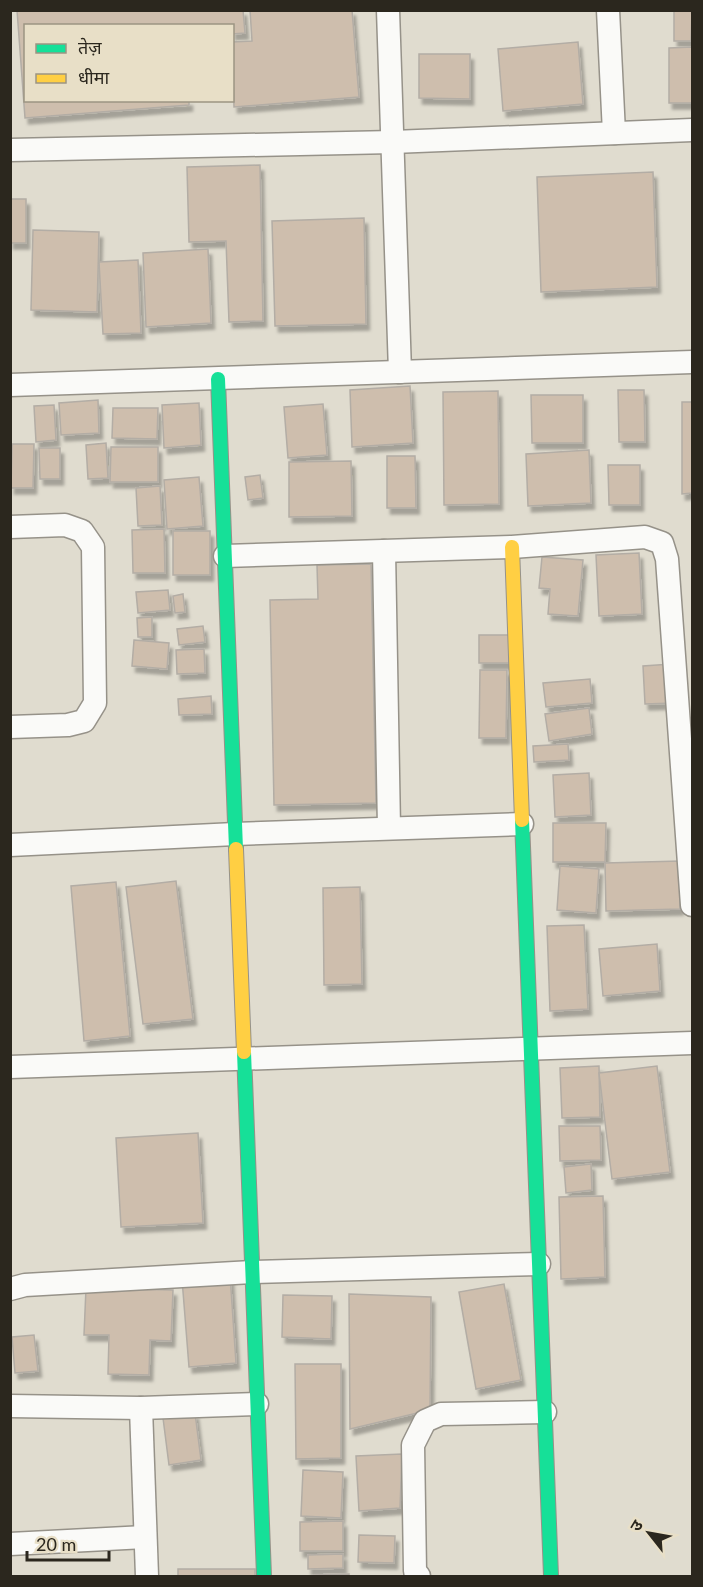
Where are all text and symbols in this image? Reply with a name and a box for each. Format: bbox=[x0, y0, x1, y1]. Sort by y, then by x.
legend bbox=[24, 24, 234, 102]
text: तेज़ bbox=[78, 36, 102, 58]
text: धीमा bbox=[78, 66, 109, 88]
north arrow bbox=[619, 1503, 679, 1563]
text: उ bbox=[625, 1516, 647, 1534]
scale bar bbox=[27, 1524, 110, 1562]
text: 20 m bbox=[36, 1533, 76, 1555]

